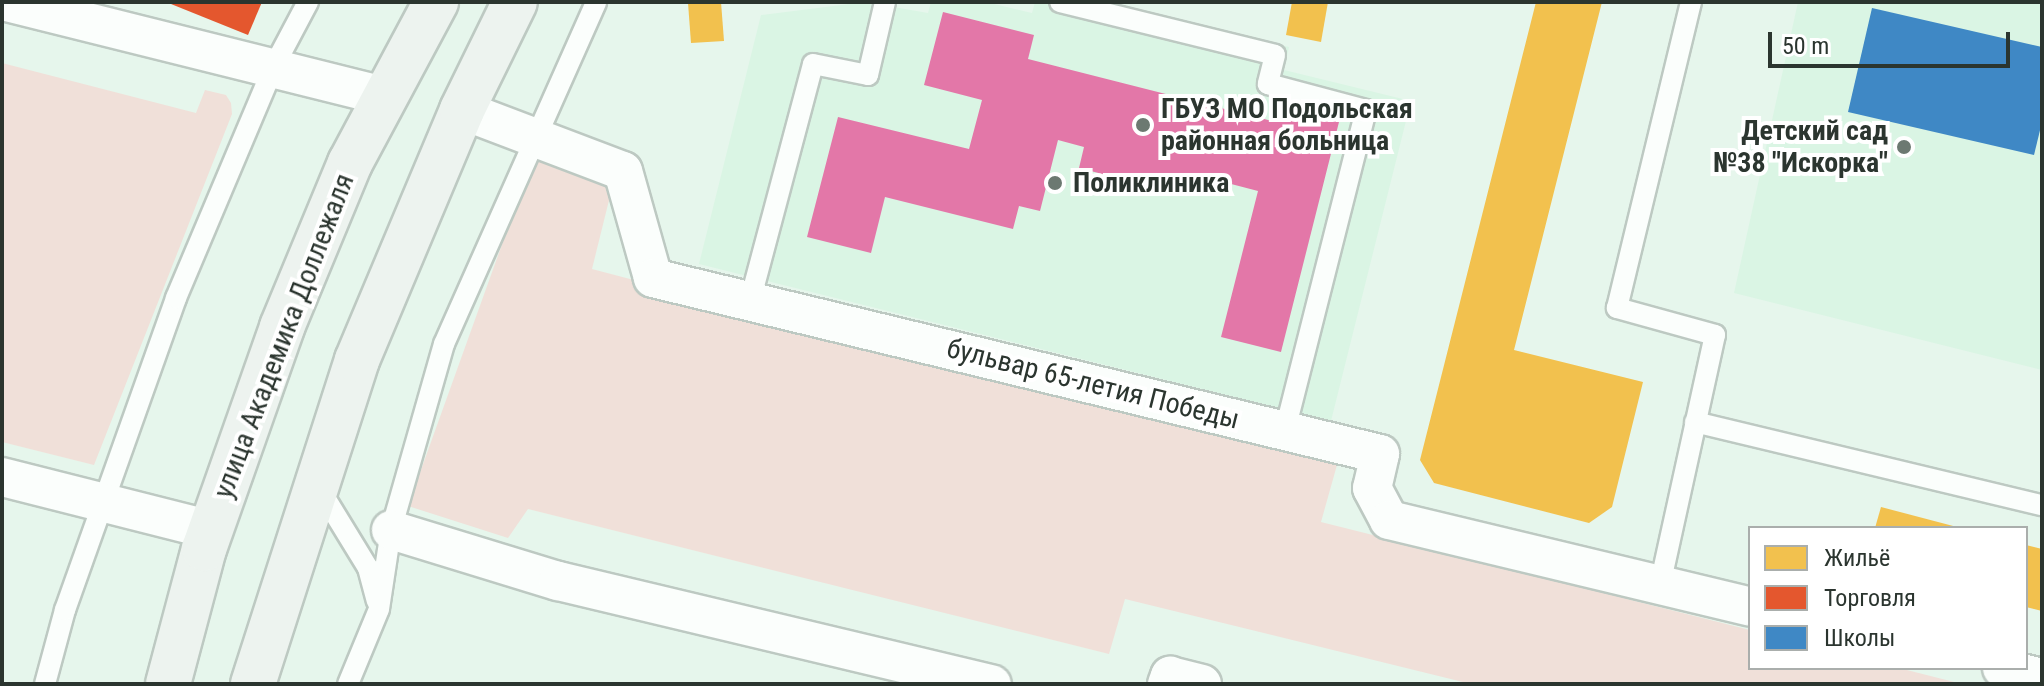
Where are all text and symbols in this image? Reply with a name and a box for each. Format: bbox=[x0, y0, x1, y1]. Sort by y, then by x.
scale bar bbox=[1772, 16, 2014, 66]
text: 50 m bbox=[1782, 32, 1829, 60]
place label: ГБУЗ МО Подольская районная больница bbox=[1161, 92, 1413, 158]
marker: ГБУЗ МО Подольская районная больница bbox=[1132, 114, 1154, 136]
place label: Детский сад №38 "Искорка" bbox=[1713, 114, 1888, 180]
marker: Детский сад №38 "Искорка" bbox=[1895, 138, 1913, 156]
place label: Поликлиника bbox=[1073, 166, 1229, 200]
street label: улица Академика Доллежаля bbox=[207, 169, 361, 503]
marker: Поликлиника bbox=[1044, 172, 1066, 194]
street label: бульвар 65-летия Победы bbox=[943, 331, 1243, 437]
legend bbox=[1748, 526, 2028, 670]
text: Жильё bbox=[1824, 544, 1890, 572]
text: Торговля bbox=[1824, 584, 1916, 612]
text: Школы bbox=[1824, 624, 1895, 652]

